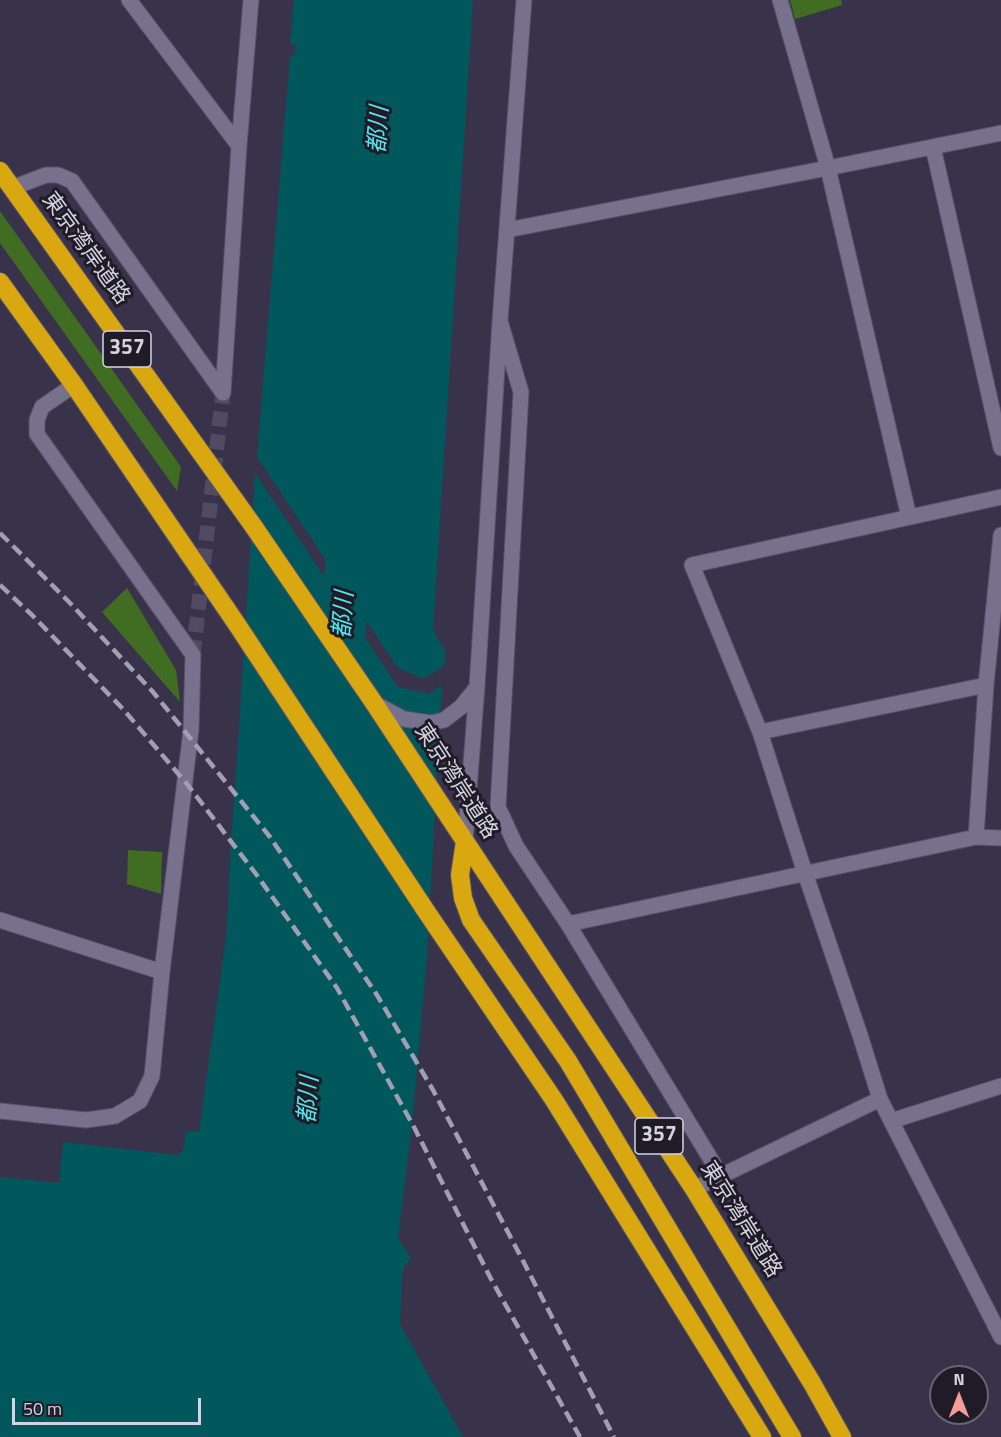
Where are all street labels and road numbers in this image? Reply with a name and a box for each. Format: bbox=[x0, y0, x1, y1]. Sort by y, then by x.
street label: 東京湾岸道路 bbox=[36, 188, 134, 310]
road number: 357 bbox=[103, 331, 151, 367]
street label: 東京湾岸道路 bbox=[408, 719, 502, 845]
road number: 357 bbox=[635, 1118, 683, 1154]
street label: 東京湾岸道路 bbox=[694, 1157, 786, 1283]

